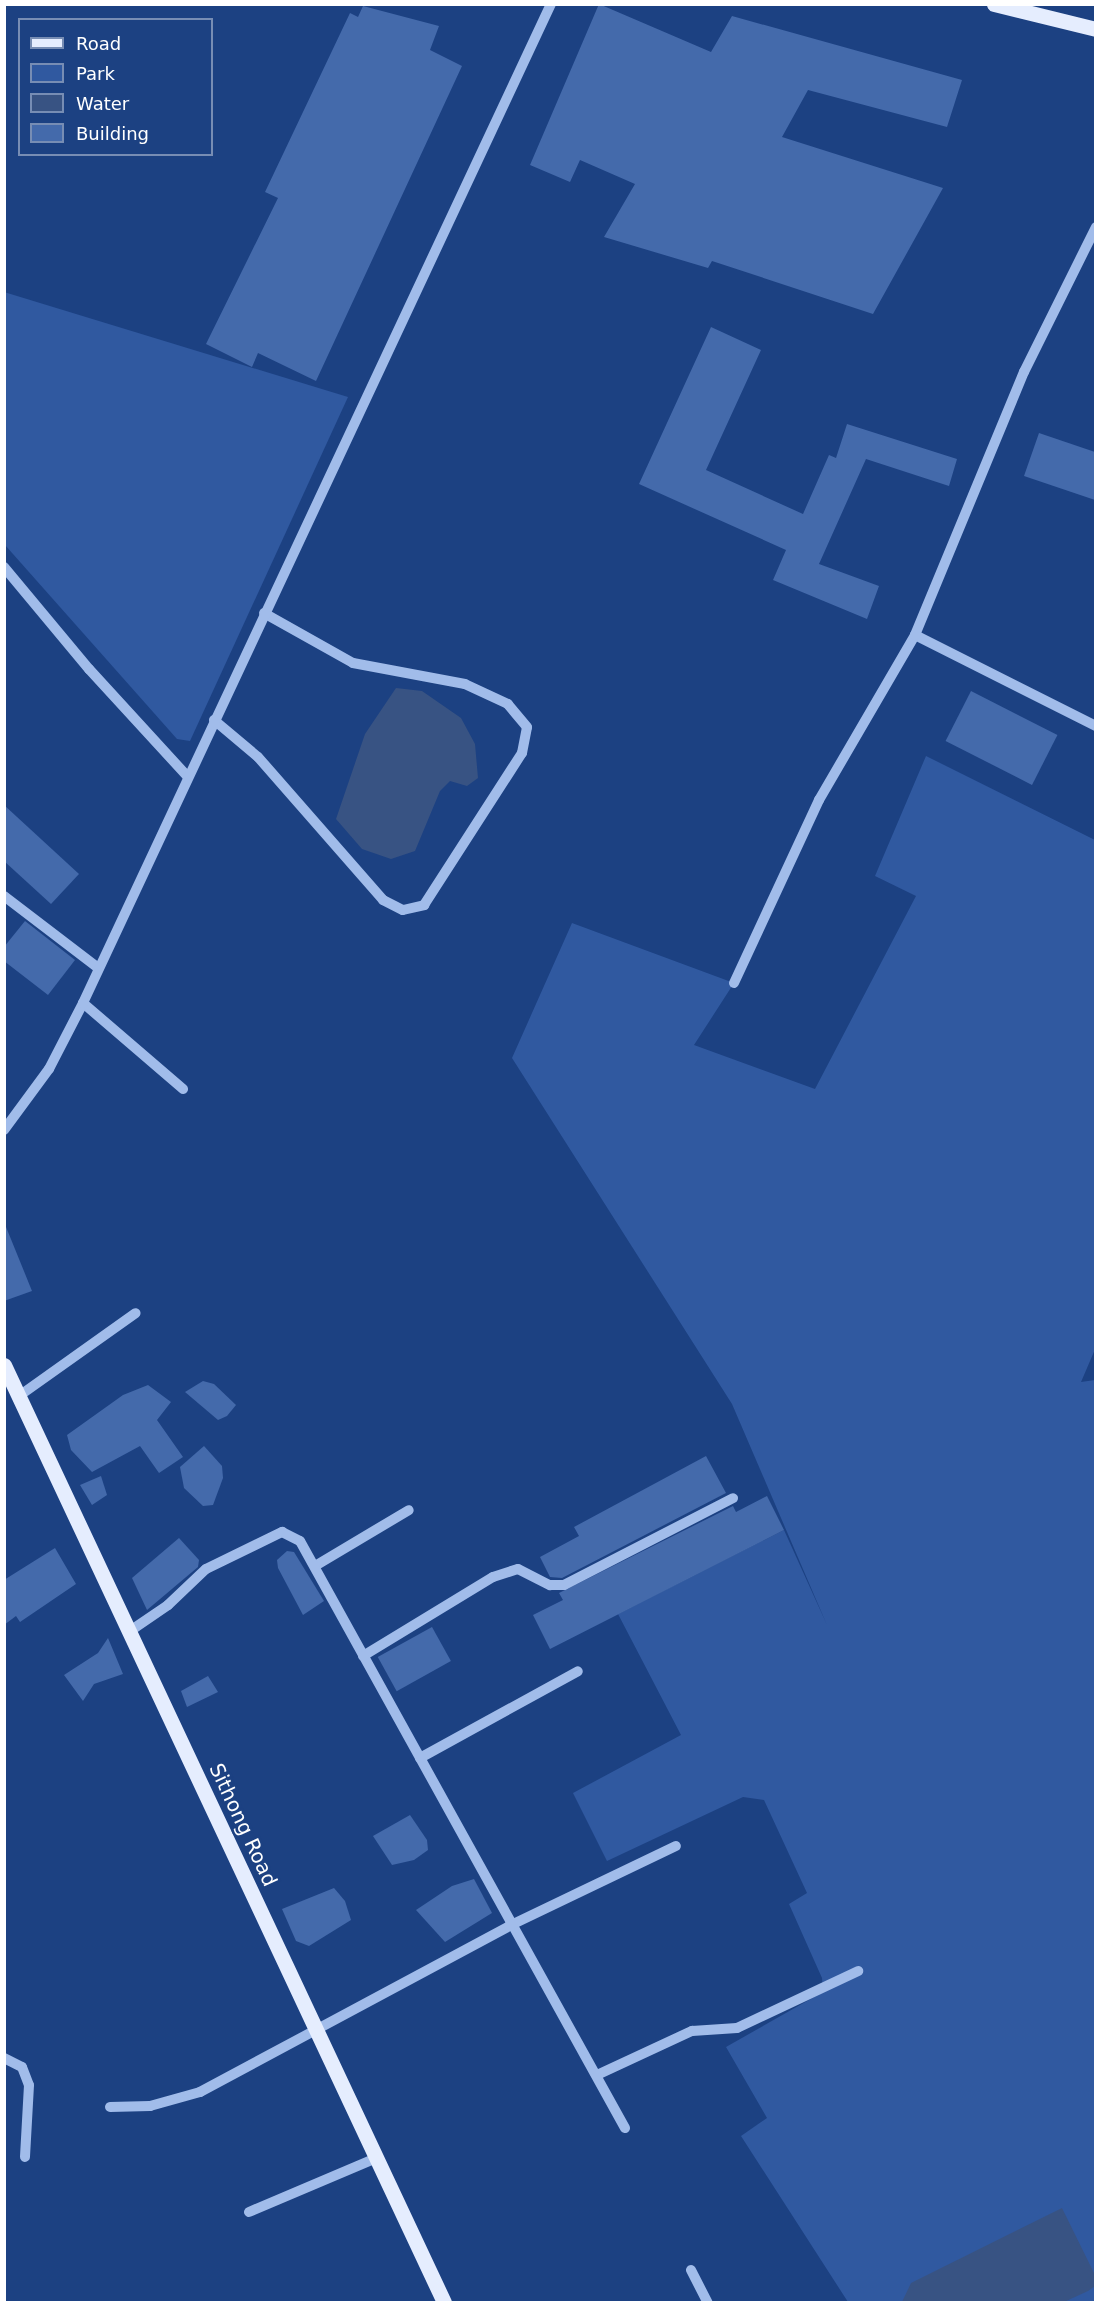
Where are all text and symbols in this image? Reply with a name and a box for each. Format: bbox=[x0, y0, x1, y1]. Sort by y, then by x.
legend bbox=[18, 18, 213, 156]
text: Road bbox=[76, 33, 121, 54]
text: Park bbox=[76, 63, 115, 84]
text: Water bbox=[76, 93, 129, 114]
text: Building bbox=[76, 123, 149, 144]
street label: Sithong Road bbox=[204, 1760, 282, 1890]

